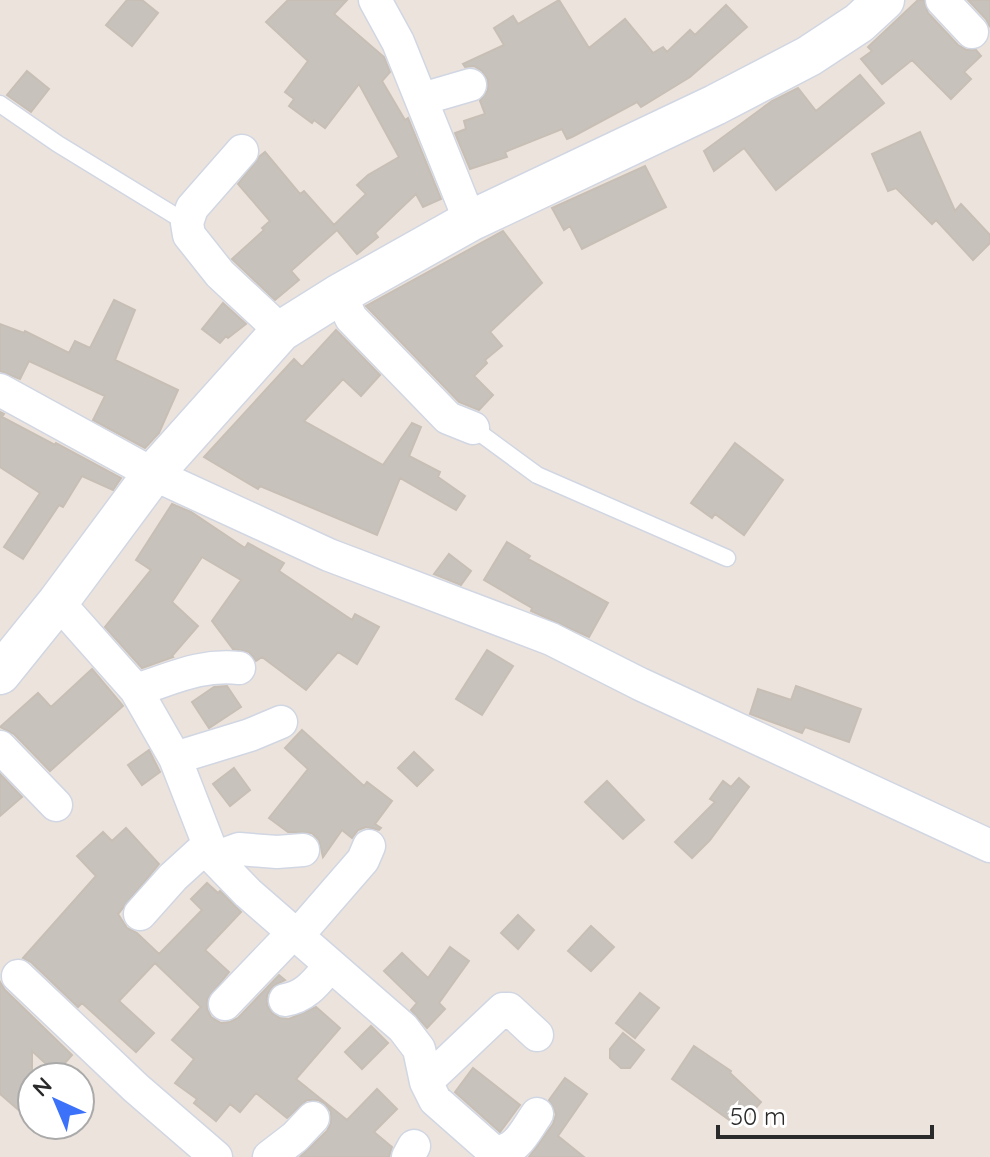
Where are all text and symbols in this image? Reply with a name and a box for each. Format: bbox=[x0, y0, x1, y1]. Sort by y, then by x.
north arrow bbox=[16, 1061, 96, 1141]
text: N bbox=[27, 1071, 58, 1102]
scale bar bbox=[718, 1089, 932, 1139]
text: 50 m bbox=[730, 1101, 786, 1131]

